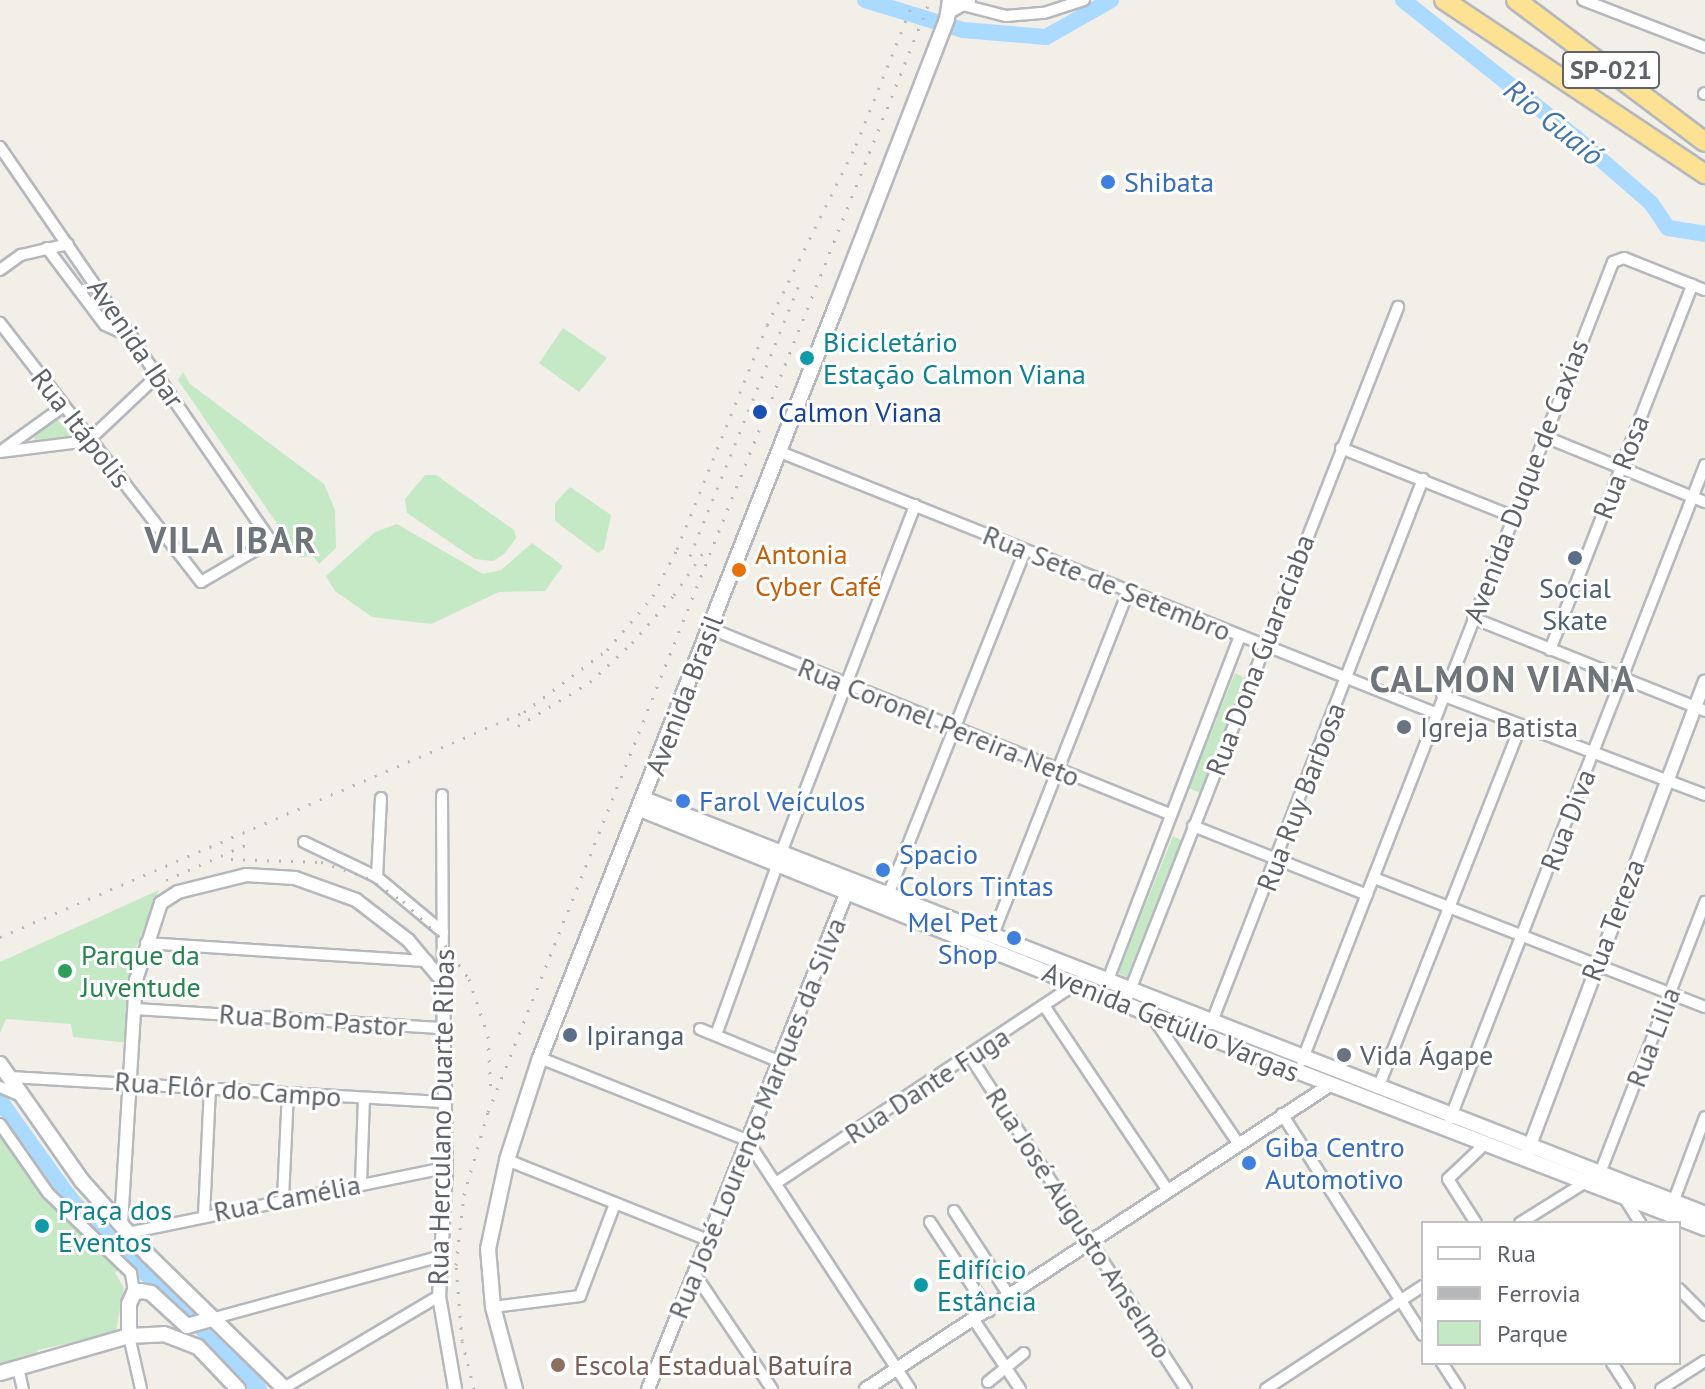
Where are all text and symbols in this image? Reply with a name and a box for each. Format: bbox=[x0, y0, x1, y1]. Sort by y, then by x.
road number: SP-021 bbox=[1561, 48, 1661, 92]
water label: Rio Guaió bbox=[1497, 71, 1611, 173]
place label: Shibata bbox=[1124, 165, 1214, 199]
marker: Shibata bbox=[1099, 173, 1117, 191]
street label: Avenida Ibar bbox=[80, 272, 192, 414]
place label: Bicicletário Estação Calmon Viana bbox=[823, 325, 1087, 391]
street label: Avenida Duque de Caxias bbox=[1456, 334, 1596, 628]
marker: Bicicletário Estação Calmon Viana bbox=[798, 349, 816, 367]
street label: Rua Itápolis bbox=[24, 362, 138, 494]
place label: Calmon Viana bbox=[778, 395, 943, 429]
marker: Calmon Viana bbox=[749, 401, 771, 423]
street label: Rua Rosa bbox=[1586, 410, 1656, 524]
district label: VILA IBAR bbox=[144, 518, 318, 562]
street label: Rua Sete de Setembro bbox=[978, 518, 1236, 648]
street label: Rua Dona Guaraciaba bbox=[1199, 530, 1321, 780]
place label: Antonia Cyber Café bbox=[755, 537, 881, 603]
marker: Social Skate bbox=[1566, 549, 1584, 567]
marker: Antonia Cyber Café bbox=[730, 561, 748, 579]
place label: Social Skate bbox=[1539, 571, 1611, 637]
street label: Avenida Brasil bbox=[638, 610, 730, 780]
street label: Rua Coronel Pereira Neto bbox=[793, 650, 1085, 794]
district label: CALMON VIANA bbox=[1369, 657, 1637, 701]
street label: Rua Ruy Barbosa bbox=[1249, 697, 1353, 897]
place label: Igreja Batista bbox=[1420, 710, 1578, 744]
marker: Igreja Batista bbox=[1395, 718, 1413, 736]
street label: Rua Diva bbox=[1533, 764, 1603, 876]
place label: Farol Veículos bbox=[699, 784, 866, 818]
marker: Farol Veículos bbox=[674, 792, 692, 810]
place label: Spacio Colors Tintas bbox=[899, 837, 1055, 903]
street label: Rua Tereza bbox=[1574, 854, 1652, 986]
marker: Spacio Colors Tintas bbox=[874, 861, 892, 879]
place label: Mel Pet Shop bbox=[908, 905, 998, 971]
street label: Rua José Lourenço Marques da Silva bbox=[661, 913, 853, 1323]
marker: Mel Pet Shop bbox=[1005, 929, 1023, 947]
place label: Parque da Juventude bbox=[81, 938, 201, 1004]
street label: Rua Herculano Duarte Ribas bbox=[421, 948, 461, 1286]
street label: Avenida Getúlio Vargas bbox=[1037, 955, 1305, 1089]
marker: Parque da Juventude bbox=[56, 962, 74, 980]
street label: Rua Lilia bbox=[1619, 982, 1687, 1092]
street label: Rua Bom Pastor bbox=[218, 997, 408, 1043]
place label: Ipiranga bbox=[586, 1018, 684, 1052]
street label: Rua Dante Fuga bbox=[838, 1019, 1016, 1151]
marker: Ipiranga bbox=[561, 1026, 579, 1044]
place label: Vida Ágape bbox=[1360, 1038, 1494, 1072]
marker: Vida Ágape bbox=[1335, 1046, 1353, 1064]
street label: Rua Flôr do Campo bbox=[113, 1064, 343, 1114]
street label: Rua José Augusto Anselmo bbox=[978, 1080, 1180, 1366]
place label: Giba Centro Automotivo bbox=[1265, 1130, 1405, 1196]
marker: Giba Centro Automotivo bbox=[1240, 1154, 1258, 1172]
street label: Rua Camélia bbox=[211, 1167, 363, 1229]
place label: Praça dos Eventos bbox=[58, 1193, 172, 1259]
marker: Praça dos Eventos bbox=[33, 1217, 51, 1235]
legend bbox=[1421, 1221, 1681, 1365]
text: Rua bbox=[1497, 1238, 1536, 1269]
place label: Edifício Estância bbox=[937, 1252, 1037, 1318]
marker: Edifício Estância bbox=[912, 1276, 930, 1294]
text: Ferrovia bbox=[1497, 1278, 1580, 1309]
text: Parque bbox=[1497, 1318, 1568, 1349]
place label: Escola Estadual Batuíra bbox=[574, 1348, 853, 1382]
marker: Escola Estadual Batuíra bbox=[549, 1356, 567, 1374]

